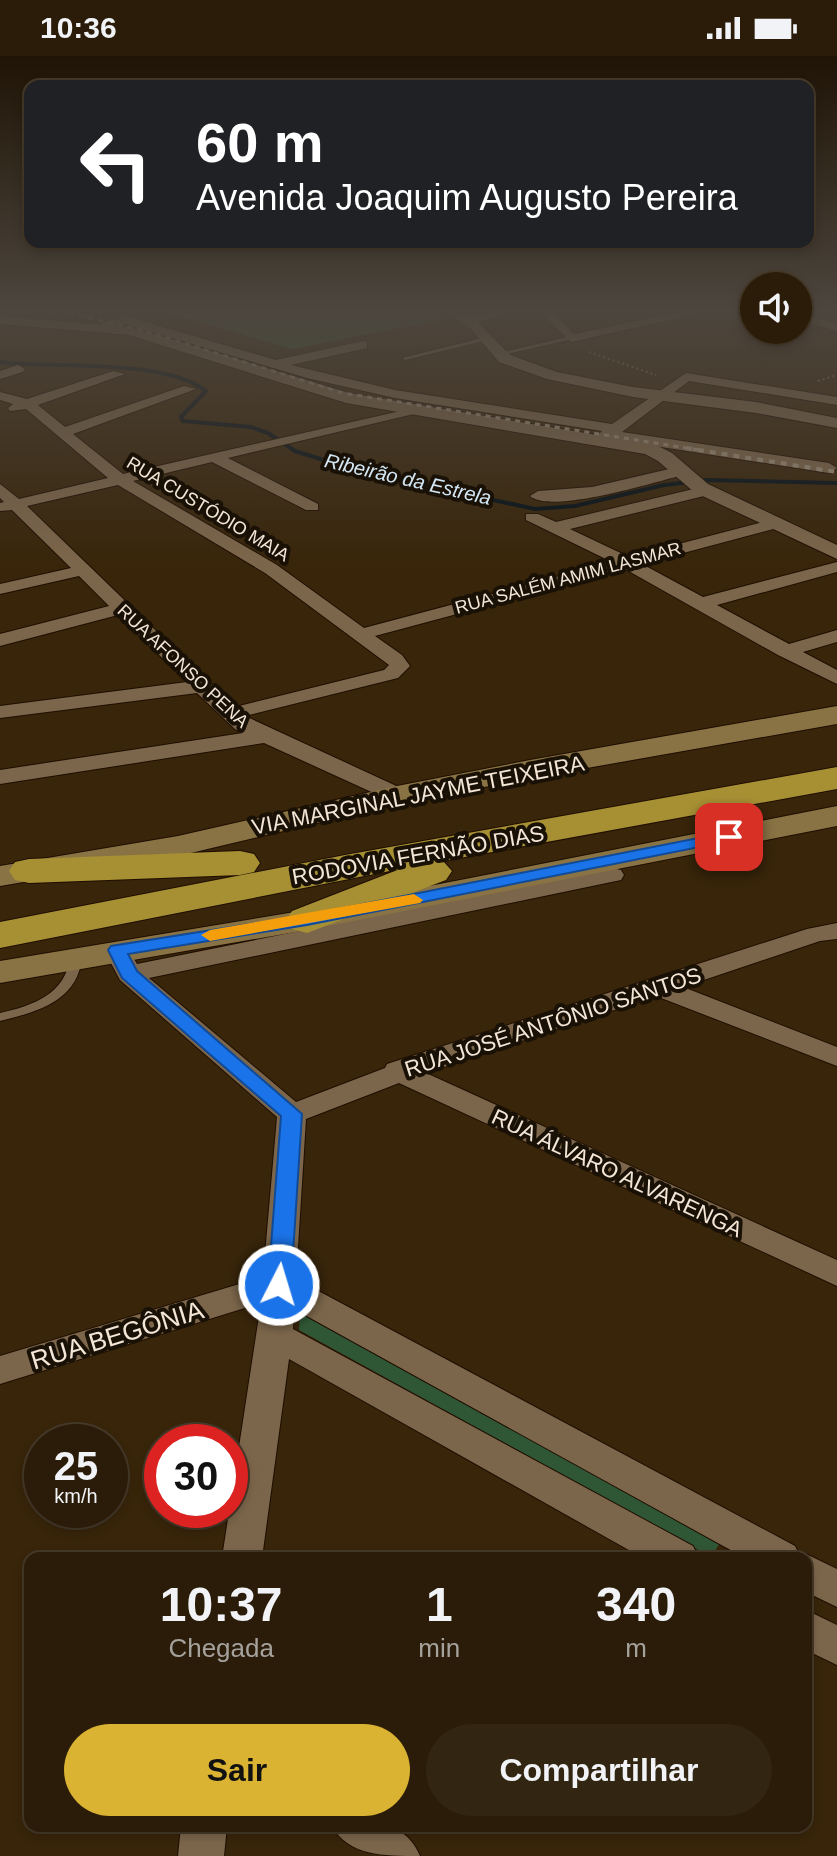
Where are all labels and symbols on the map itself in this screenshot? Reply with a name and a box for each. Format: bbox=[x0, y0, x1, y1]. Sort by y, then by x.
water label: Ribeirão da Estrela bbox=[323, 449, 493, 509]
street label: RUA CUSTÓDIO MAIA bbox=[123, 452, 293, 565]
street label: RUA SALÉM AMIM LASMAR bbox=[453, 538, 683, 618]
street label: RUA AFONSO PENA bbox=[114, 600, 252, 732]
street label: VIA MARGINAL JAYME TEIXEIRA bbox=[250, 750, 587, 840]
pin bbox=[695, 803, 763, 871]
street label: RODOVIA FERNÃO DIAS bbox=[290, 821, 546, 889]
street label: RUA JOSÉ ANTÔNIO SANTOS bbox=[402, 962, 704, 1082]
street label: RUA ÁLVARO ALVARENGA bbox=[488, 1104, 746, 1242]
position arrow bbox=[237, 1243, 321, 1327]
street label: RUA BEGÔNIA bbox=[27, 1294, 208, 1376]
speed limit sign: 30 bbox=[144, 1424, 248, 1528]

